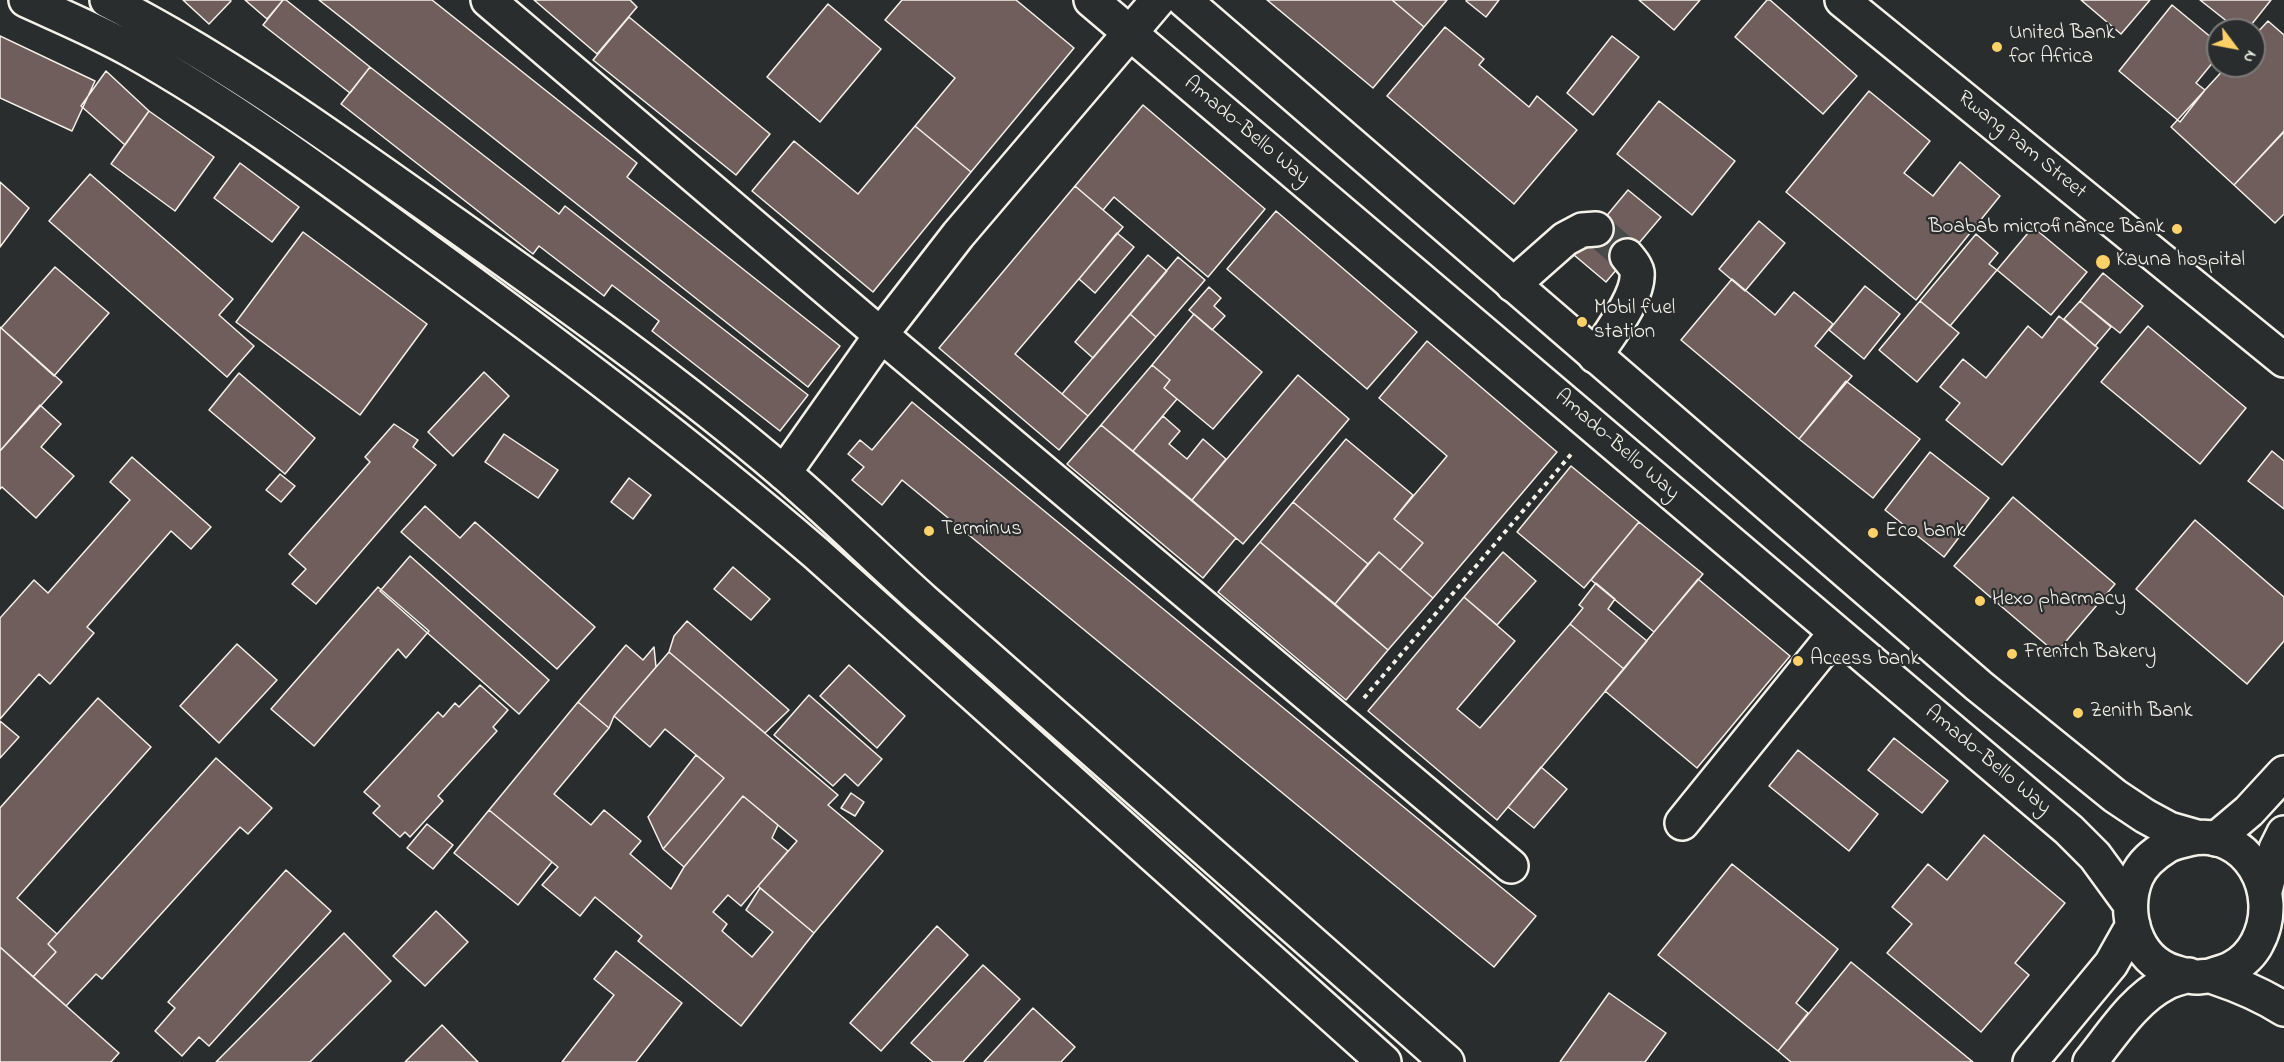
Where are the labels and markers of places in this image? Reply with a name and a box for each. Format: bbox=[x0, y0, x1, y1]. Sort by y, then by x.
place label: United Bank for Africa bbox=[2009, 22, 2115, 72]
marker: United Bank for Africa bbox=[1990, 40, 2004, 54]
place label: Boabab microfinance Bank bbox=[1928, 216, 2165, 242]
marker: Boabab microfinance Bank bbox=[2170, 222, 2184, 236]
place label: Kauna hospital bbox=[2116, 249, 2245, 275]
marker: Kauna hospital bbox=[2094, 253, 2112, 271]
place label: Mobil fuel station bbox=[1594, 297, 1675, 347]
marker: Mobil fuel station bbox=[1575, 315, 1589, 329]
place label: Terminus bbox=[941, 518, 1022, 544]
place label: Eco bank bbox=[1885, 520, 1965, 546]
marker: Terminus bbox=[922, 524, 936, 538]
marker: Eco bank bbox=[1866, 526, 1880, 540]
place label: Hexo pharmacy bbox=[1992, 588, 2126, 614]
marker: Hexo pharmacy bbox=[1973, 594, 1987, 608]
place label: Frentch Bakery bbox=[2024, 641, 2156, 667]
marker: Frentch Bakery bbox=[2005, 647, 2019, 661]
place label: Access bank bbox=[1810, 648, 1920, 674]
marker: Access bank bbox=[1791, 654, 1805, 668]
place label: Zenith Bank bbox=[2090, 700, 2193, 726]
marker: Zenith Bank bbox=[2071, 706, 2085, 720]

